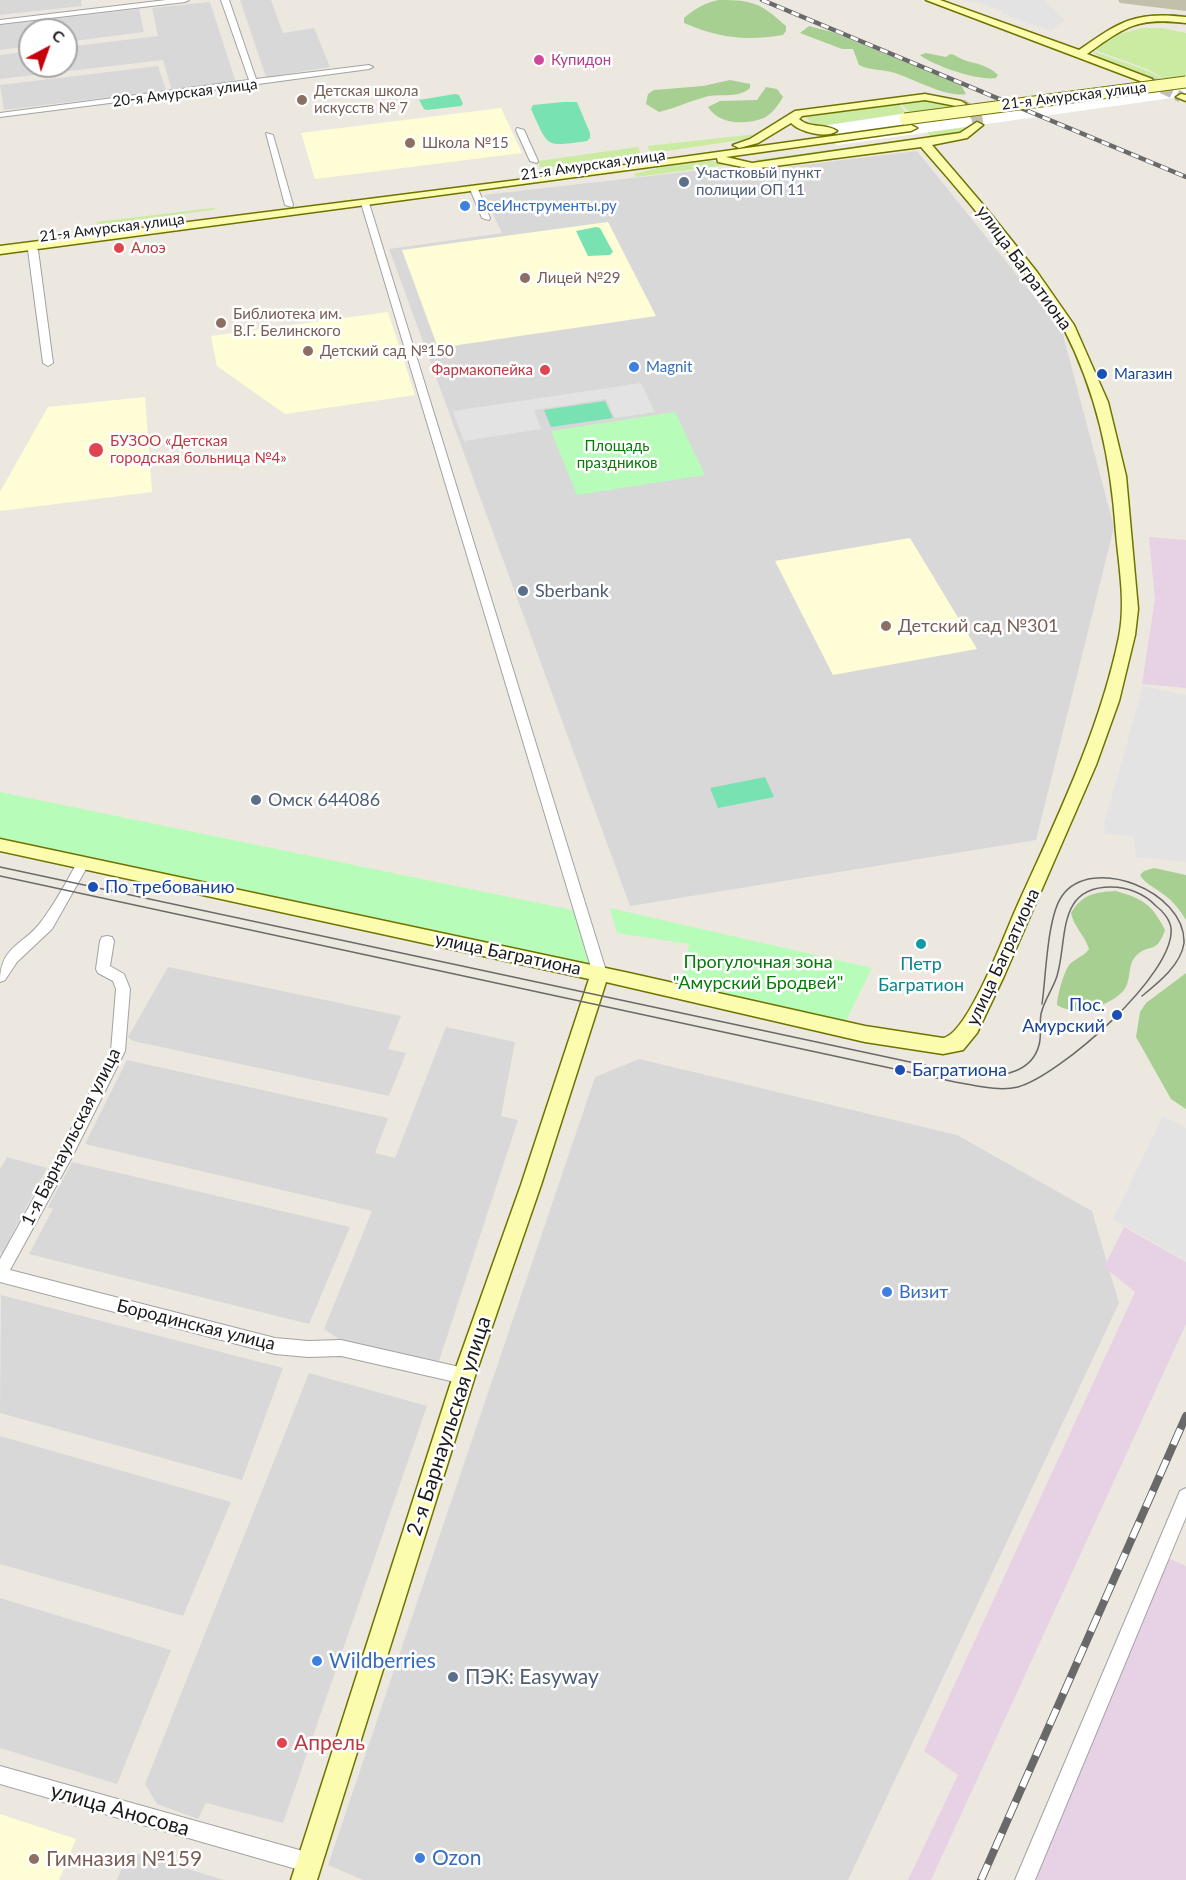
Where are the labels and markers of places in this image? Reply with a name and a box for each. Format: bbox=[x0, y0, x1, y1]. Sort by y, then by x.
place label: Купидон bbox=[551, 51, 611, 69]
marker: Купидон bbox=[532, 53, 546, 67]
place label: Детская школа искусств № 7 bbox=[314, 82, 418, 117]
marker: Детская школа искусств № 7 bbox=[295, 93, 309, 107]
place label: Школа №15 bbox=[422, 134, 509, 152]
marker: Школа №15 bbox=[403, 136, 417, 150]
place label: Участковый пункт полиции ОП 11 bbox=[696, 164, 821, 199]
marker: Участковый пункт полиции ОП 11 bbox=[677, 175, 691, 189]
place label: ВсеИнструменты.ру bbox=[477, 197, 617, 215]
marker: ВсеИнструменты.ру bbox=[458, 199, 472, 213]
place label: Алоэ bbox=[131, 239, 166, 257]
marker: Алоэ bbox=[112, 241, 126, 255]
place label: Лицей №29 bbox=[537, 269, 620, 287]
marker: Лицей №29 bbox=[518, 271, 532, 285]
place label: Библиотека им. В.Г. Белинского bbox=[233, 305, 342, 340]
marker: Библиотека им. В.Г. Белинского bbox=[214, 316, 228, 330]
place label: Детский сад №150 bbox=[320, 342, 454, 360]
marker: Детский сад №150 bbox=[301, 344, 315, 358]
place label: Magnit bbox=[646, 358, 692, 376]
marker: Magnit bbox=[627, 360, 641, 374]
place label: Фармакопейка bbox=[431, 361, 533, 379]
marker: Фармакопейка bbox=[538, 363, 552, 377]
place label: Магазин bbox=[1114, 365, 1173, 383]
marker: Магазин bbox=[1095, 367, 1109, 381]
place label: БУЗОО «Детская городская больница №4» bbox=[110, 432, 287, 467]
marker: БУЗОО «Детская городская больница №4» bbox=[87, 441, 105, 459]
place label: Sberbank bbox=[535, 580, 609, 602]
marker: Sberbank bbox=[516, 584, 530, 598]
place label: Детский сад №301 bbox=[898, 615, 1058, 637]
marker: Детский сад №301 bbox=[879, 619, 893, 633]
place label: Омск 644086 bbox=[268, 789, 380, 811]
marker: Омск 644086 bbox=[249, 793, 263, 807]
place label: По требованию bbox=[105, 876, 235, 898]
marker: По требованию bbox=[86, 880, 100, 894]
marker: Петр Багратион bbox=[914, 937, 928, 951]
place label: Петр Багратион bbox=[878, 953, 964, 996]
place label: Пос. Амурский bbox=[1022, 994, 1105, 1036]
marker: Пос. Амурский bbox=[1110, 1008, 1124, 1022]
place label: Багратиона bbox=[912, 1059, 1007, 1081]
marker: Багратиона bbox=[893, 1063, 907, 1077]
place label: Визит bbox=[899, 1281, 948, 1303]
marker: Визит bbox=[880, 1285, 894, 1299]
place label: Wildberries bbox=[329, 1648, 436, 1674]
marker: Wildberries bbox=[310, 1654, 324, 1668]
place label: ПЭК: Easyway bbox=[465, 1664, 599, 1690]
marker: ПЭК: Easyway bbox=[446, 1670, 460, 1684]
place label: Апрель bbox=[294, 1730, 365, 1756]
marker: Апрель bbox=[275, 1736, 289, 1750]
place label: Ozon bbox=[432, 1845, 481, 1871]
place label: Гимназия №159 bbox=[46, 1846, 202, 1872]
marker: Ozon bbox=[413, 1851, 427, 1865]
marker: Гимназия №159 bbox=[27, 1852, 41, 1866]

